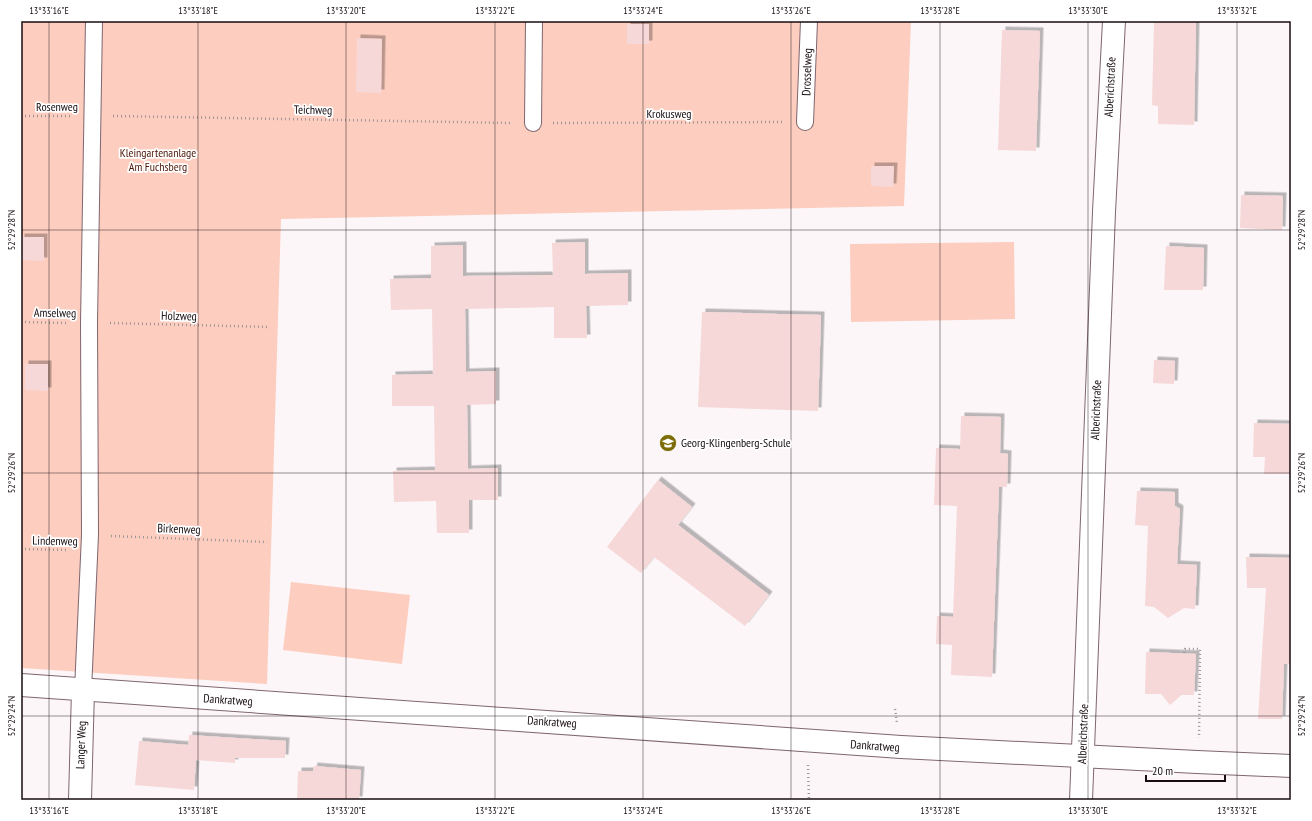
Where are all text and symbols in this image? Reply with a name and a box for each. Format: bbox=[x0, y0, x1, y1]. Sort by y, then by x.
text: 13°33'16"E bbox=[29, 4, 69, 17]
text: 13°33'18"E bbox=[178, 4, 218, 17]
text: 13°33'20"E bbox=[326, 4, 366, 17]
text: 13°33'22"E bbox=[475, 4, 515, 17]
text: 13°33'24"E bbox=[623, 4, 663, 17]
text: 13°33'26"E bbox=[771, 4, 811, 17]
text: 13°33'28"E bbox=[920, 4, 960, 17]
text: 13°33'30"E bbox=[1068, 4, 1108, 17]
text: 13°33'32"E bbox=[1217, 4, 1257, 17]
street label: Drosselweg bbox=[798, 48, 815, 96]
street label: Alberichstraße bbox=[1100, 56, 1119, 117]
street label: Rosenweg bbox=[36, 99, 78, 114]
street label: Teichweg bbox=[294, 102, 332, 117]
street label: Krokusweg bbox=[646, 106, 692, 121]
park label: Kleingartenanlage Am Fuchsberg bbox=[120, 145, 196, 174]
text: 52°29'28"N bbox=[5, 210, 18, 250]
text: 52°29'28"N bbox=[1295, 210, 1308, 250]
street label: Amselweg bbox=[34, 305, 76, 320]
street label: Holzweg bbox=[161, 308, 197, 323]
street label: Alberichstraße bbox=[1087, 380, 1104, 440]
school or university icon: Georg-Klingenberg-Schule bbox=[658, 433, 678, 453]
place label: Georg-Klingenberg-Schule bbox=[681, 435, 791, 450]
text: 52°29'26"N bbox=[5, 453, 18, 493]
text: 52°29'26"N bbox=[1295, 453, 1308, 493]
street label: Birkenweg bbox=[157, 520, 201, 537]
street label: Lindenweg bbox=[32, 533, 78, 548]
street label: Dankratweg bbox=[203, 690, 253, 709]
text: 52°29'24"N bbox=[5, 696, 18, 736]
text: 52°29'24"N bbox=[1295, 696, 1308, 736]
street label: Alberichstraße bbox=[1074, 704, 1091, 764]
street label: Dankratweg bbox=[527, 712, 577, 731]
street label: Langer Weg bbox=[72, 721, 89, 769]
street label: Dankratweg bbox=[850, 736, 900, 755]
scale bar bbox=[1146, 757, 1225, 783]
text: 20 m bbox=[1152, 763, 1173, 778]
text: 13°33'16"E bbox=[29, 804, 69, 817]
text: 13°33'18"E bbox=[178, 804, 218, 817]
text: 13°33'20"E bbox=[326, 804, 366, 817]
text: 13°33'22"E bbox=[475, 804, 515, 817]
text: 13°33'24"E bbox=[623, 804, 663, 817]
text: 13°33'26"E bbox=[771, 804, 811, 817]
text: 13°33'28"E bbox=[920, 804, 960, 817]
text: 13°33'30"E bbox=[1068, 804, 1108, 817]
text: 13°33'32"E bbox=[1217, 804, 1257, 817]

